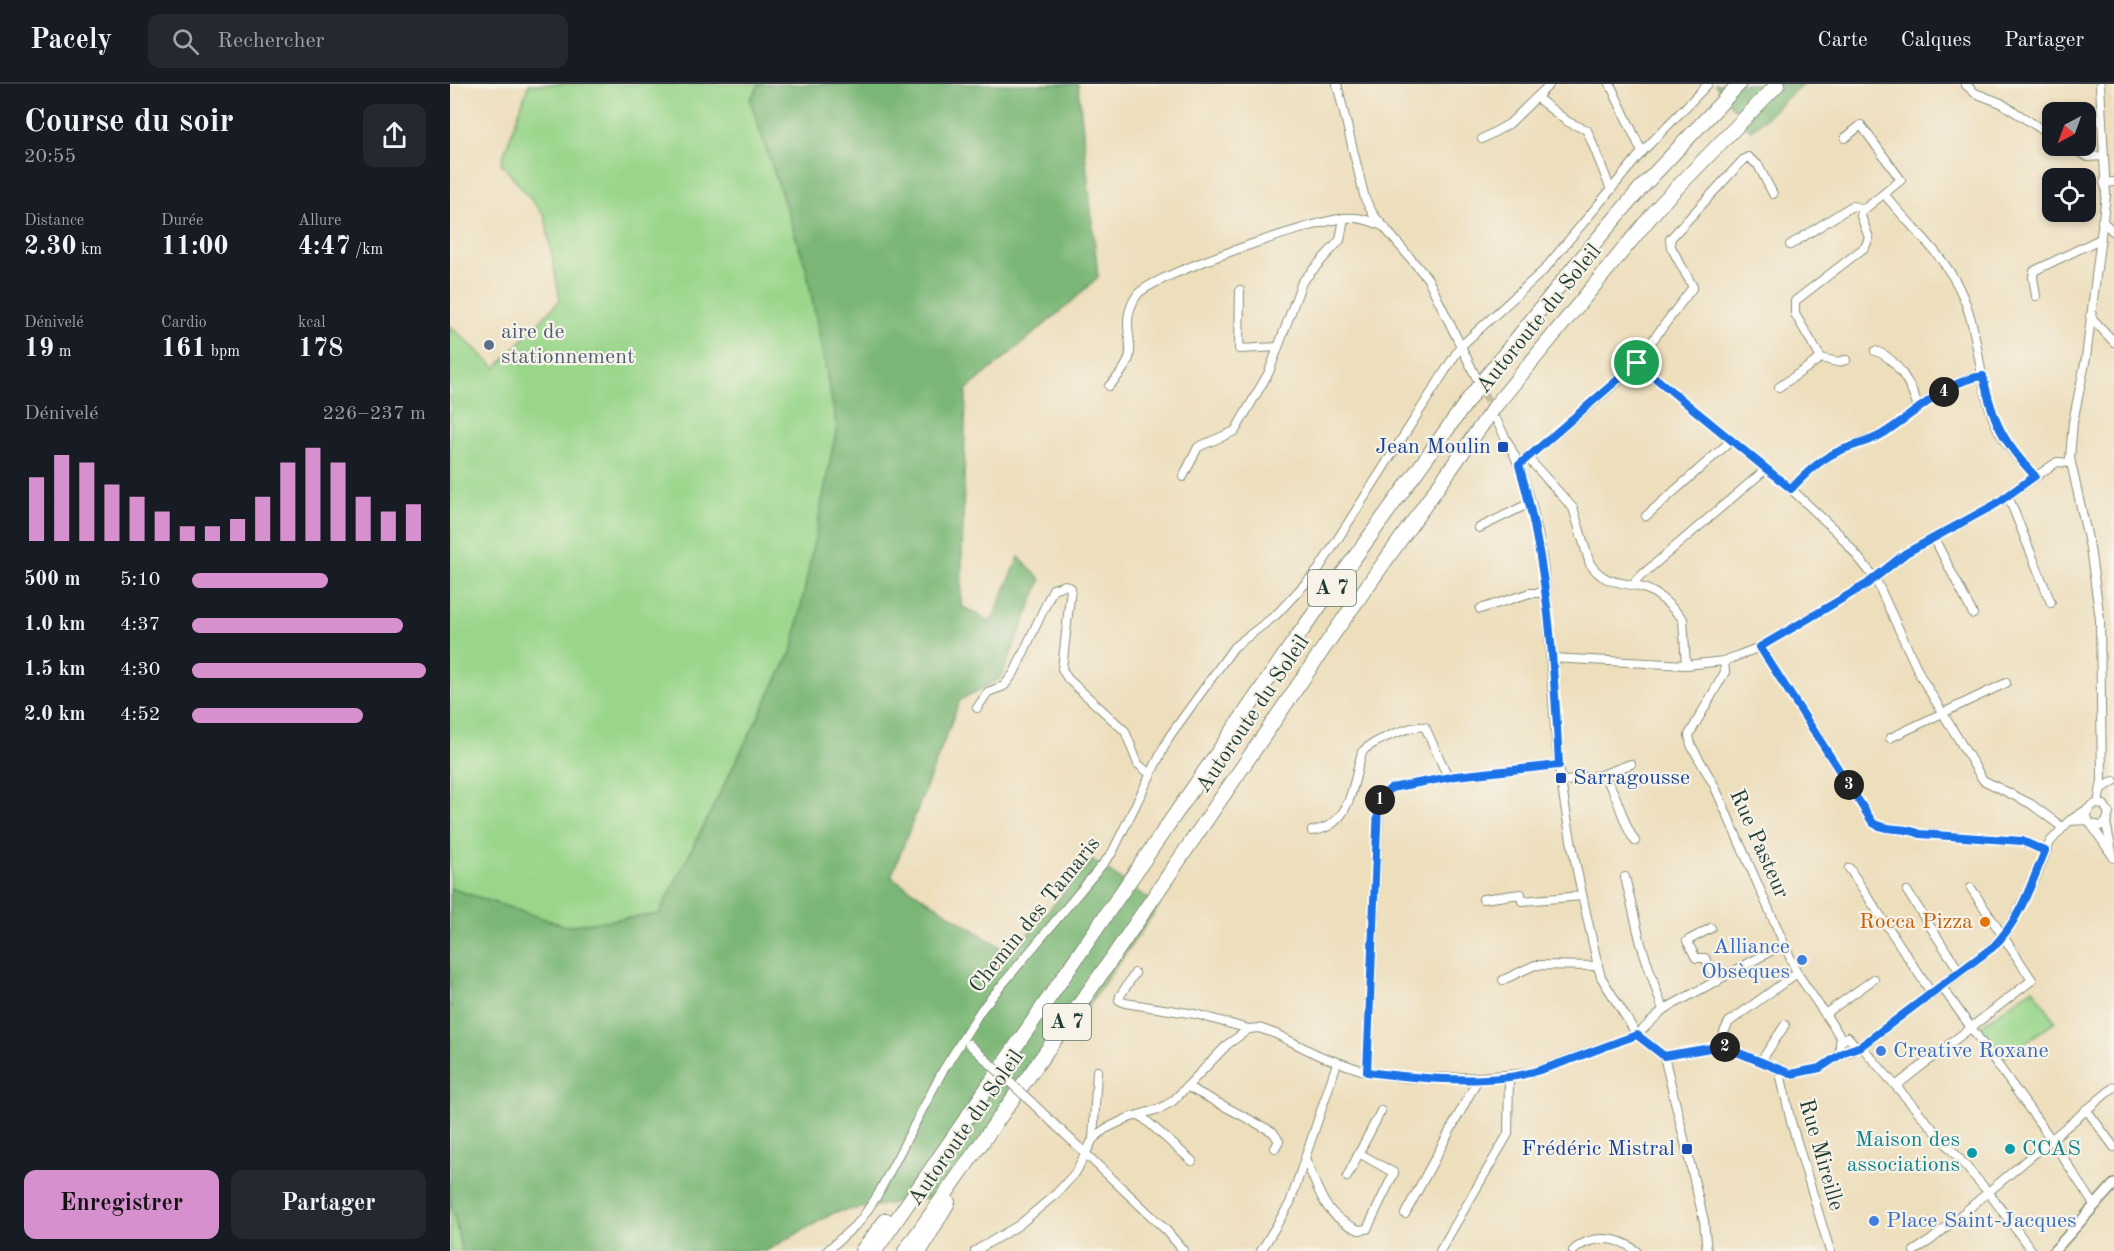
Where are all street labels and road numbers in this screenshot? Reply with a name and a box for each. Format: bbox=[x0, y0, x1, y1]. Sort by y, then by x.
street label: Autoroute du Soleil bbox=[1472, 240, 1606, 398]
road number: A 7 bbox=[1308, 570, 1356, 606]
street label: Autoroute du Soleil bbox=[1192, 631, 1314, 797]
street label: Rue Pasteur bbox=[1725, 786, 1793, 902]
street label: Chemin des Tamaris bbox=[965, 833, 1105, 997]
road number: A 7 bbox=[1043, 1004, 1091, 1040]
street label: Autoroute du Soleil bbox=[904, 1046, 1028, 1210]
street label: Rue Mireille bbox=[1795, 1097, 1847, 1213]

